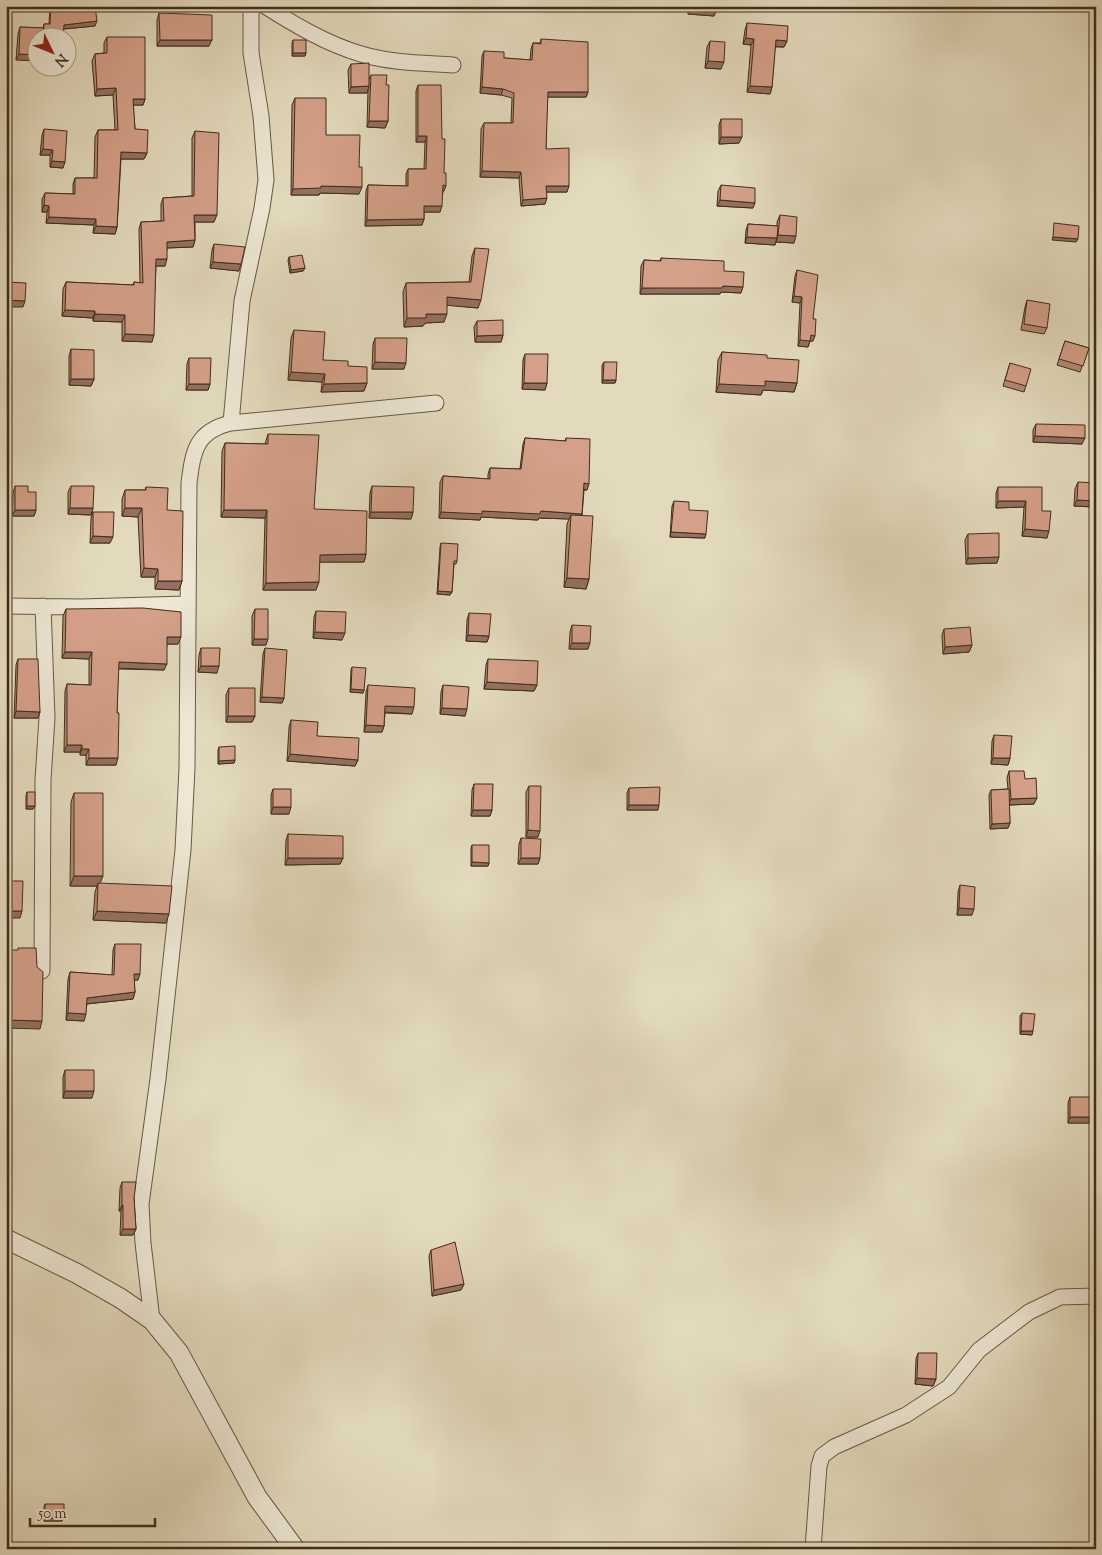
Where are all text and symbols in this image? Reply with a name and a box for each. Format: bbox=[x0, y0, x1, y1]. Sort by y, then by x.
north arrow bbox=[28, 28, 78, 78]
text: N bbox=[49, 49, 71, 70]
scale bar bbox=[30, 1495, 155, 1527]
text: 50 m bbox=[37, 1504, 67, 1525]

